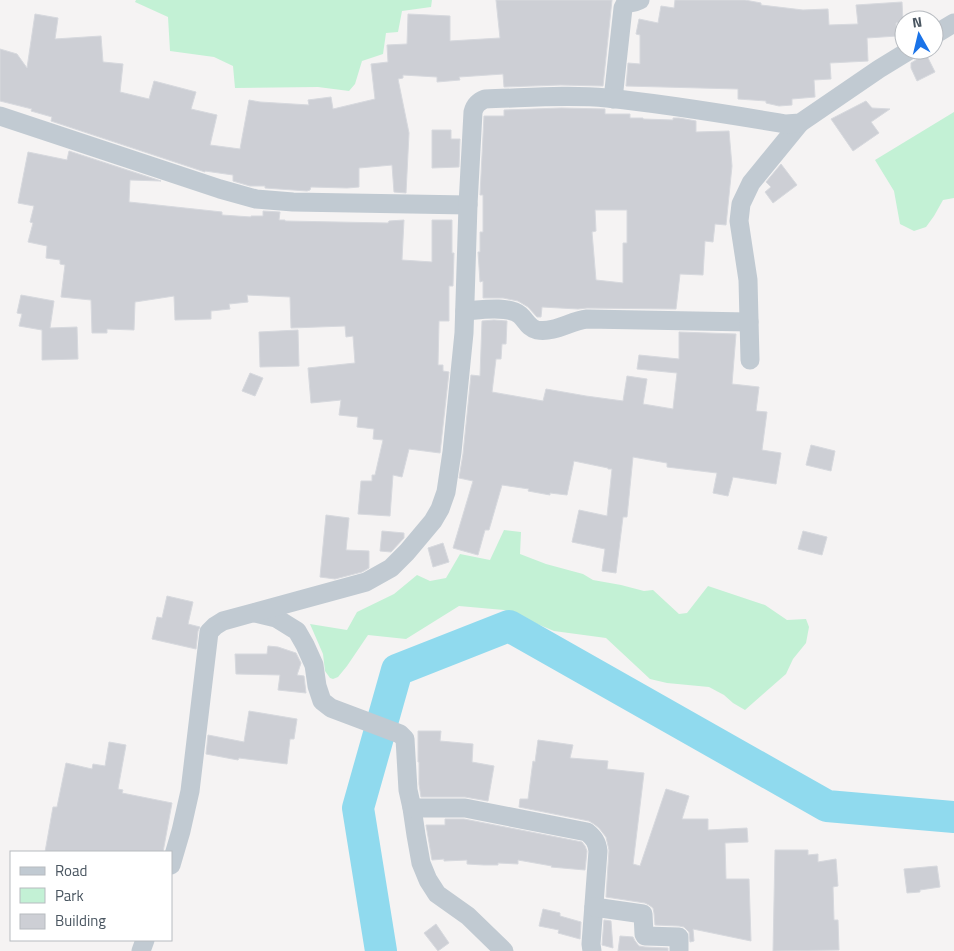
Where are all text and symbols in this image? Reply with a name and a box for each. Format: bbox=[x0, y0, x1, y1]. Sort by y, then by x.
north arrow bbox=[894, 10, 944, 60]
text: N bbox=[911, 11, 923, 33]
legend bbox=[10, 851, 172, 941]
text: Road bbox=[55, 859, 87, 882]
text: Park bbox=[55, 884, 84, 907]
text: Building bbox=[55, 909, 106, 932]

